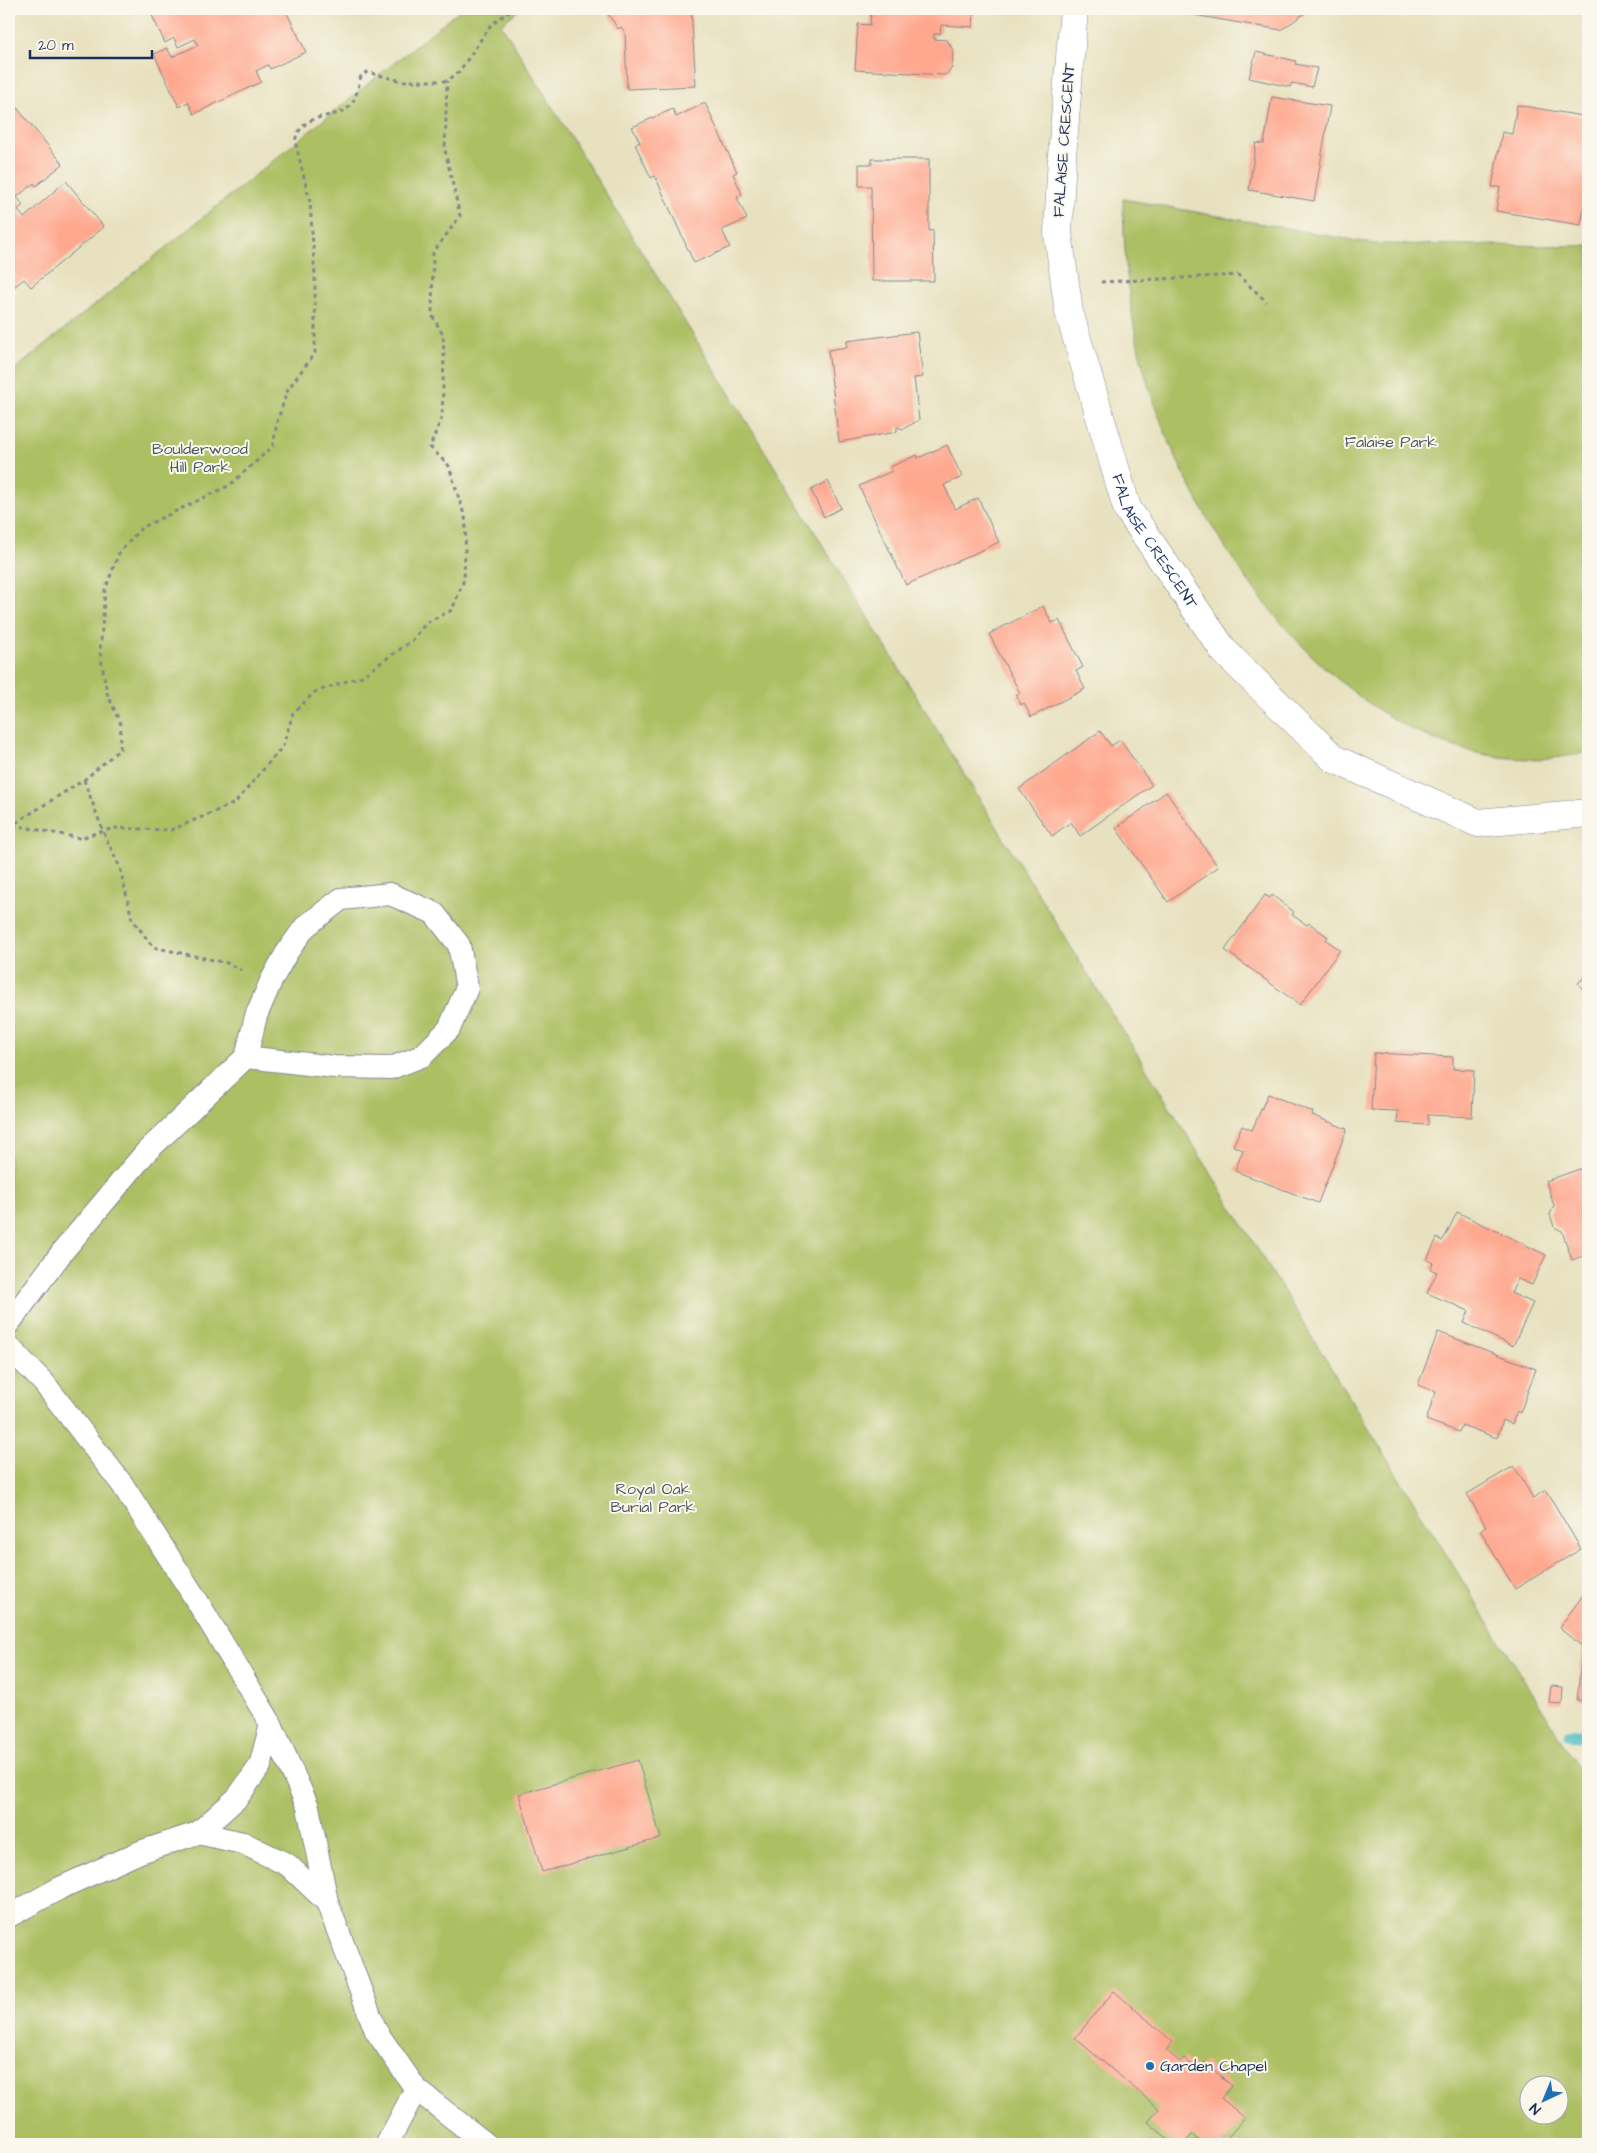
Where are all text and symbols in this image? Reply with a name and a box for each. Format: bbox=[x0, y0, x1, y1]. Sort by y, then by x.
scale bar bbox=[30, 28, 152, 60]
text: 20 m bbox=[38, 35, 74, 56]
street label: FALAISE CRESCENT bbox=[1048, 62, 1080, 218]
park label: Falaise Park bbox=[1345, 431, 1437, 453]
park label: Boulderwood Hill Park bbox=[152, 438, 248, 478]
street label: FALAISE CRESCENT bbox=[1107, 471, 1203, 613]
park label: Royal Oak Burial Park bbox=[611, 1478, 696, 1518]
place label: Garden Chapel bbox=[1160, 2055, 1267, 2077]
marker: Garden Chapel bbox=[1144, 2060, 1156, 2072]
north arrow bbox=[1520, 2076, 1570, 2126]
text: N bbox=[1525, 2098, 1546, 2119]

